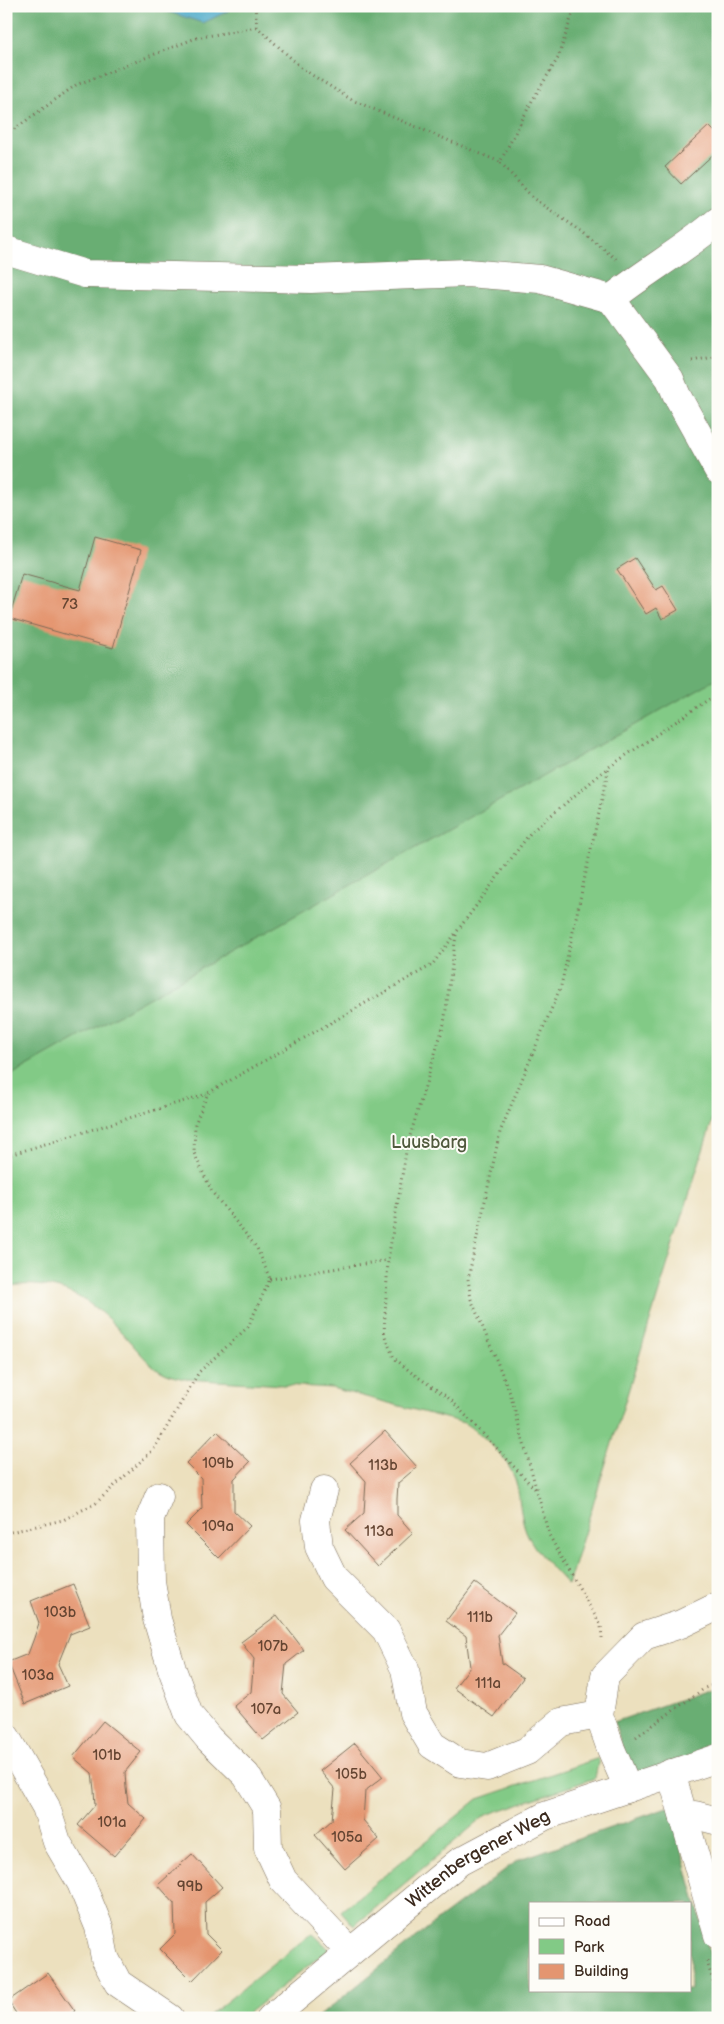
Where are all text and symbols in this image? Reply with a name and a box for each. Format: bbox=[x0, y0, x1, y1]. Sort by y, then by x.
house number: 73 bbox=[62, 595, 78, 614]
park label: Luusbarg bbox=[391, 1132, 467, 1153]
house number: 109b bbox=[202, 1454, 234, 1473]
house number: 113b bbox=[368, 1456, 398, 1475]
house number: 109a bbox=[202, 1517, 234, 1536]
house number: 113a bbox=[364, 1522, 394, 1541]
house number: 103b bbox=[44, 1603, 77, 1622]
house number: 111b bbox=[467, 1608, 493, 1627]
house number: 107b bbox=[258, 1637, 289, 1656]
house number: 103a bbox=[22, 1666, 54, 1685]
house number: 111a bbox=[475, 1674, 501, 1693]
house number: 107a bbox=[251, 1700, 281, 1719]
house number: 101b bbox=[93, 1746, 122, 1765]
house number: 105b bbox=[335, 1765, 367, 1784]
street label: Wittenbergener Weg bbox=[402, 1805, 553, 1912]
house number: 101a bbox=[98, 1813, 126, 1832]
house number: 105a bbox=[331, 1828, 363, 1847]
house number: 99b bbox=[177, 1877, 203, 1896]
legend bbox=[529, 1902, 692, 1992]
text: Road bbox=[574, 1912, 610, 1931]
text: Park bbox=[574, 1938, 605, 1957]
text: Building bbox=[574, 1962, 629, 1981]

